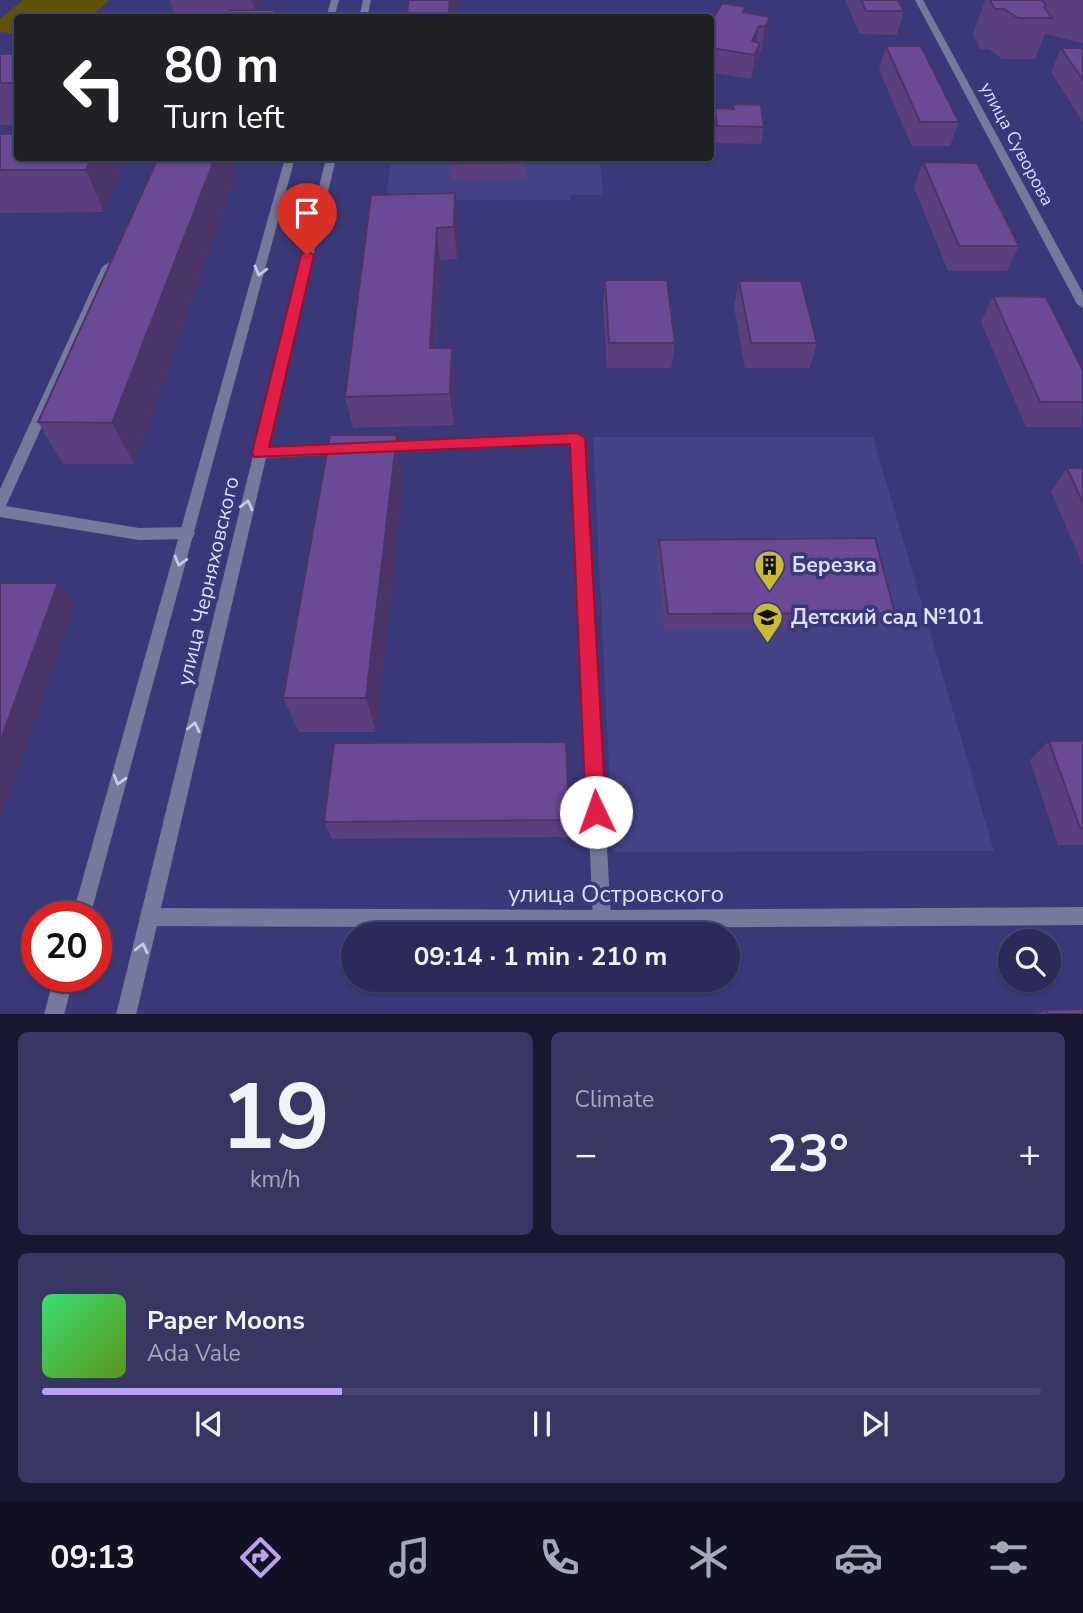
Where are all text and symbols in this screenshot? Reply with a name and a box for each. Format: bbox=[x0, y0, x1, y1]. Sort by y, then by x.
text: 80 m bbox=[164, 32, 279, 99]
icon: left bbox=[49, 42, 140, 133]
street label: улица Суворова bbox=[974, 78, 1060, 210]
text: Turn left bbox=[164, 96, 284, 139]
pin bbox=[277, 183, 337, 255]
icon: arrive bbox=[288, 194, 326, 232]
one-way arrow bbox=[253, 264, 268, 276]
street label: улица Черняховского bbox=[170, 474, 246, 688]
one-way arrow bbox=[239, 500, 253, 512]
building icon: Березка bbox=[752, 548, 786, 592]
place label: Березка bbox=[792, 551, 877, 579]
one-way arrow bbox=[174, 555, 188, 567]
school or university icon: Детский сад №101 bbox=[751, 600, 785, 644]
place label: Детский сад №101 bbox=[791, 603, 984, 631]
one-way arrow bbox=[186, 721, 201, 733]
one-way arrow bbox=[113, 774, 127, 786]
position arrow bbox=[559, 775, 633, 849]
street label: улица Островского bbox=[508, 878, 724, 910]
speed limit sign: 20 bbox=[21, 901, 112, 992]
map controls bbox=[998, 929, 1061, 992]
button: search bbox=[998, 929, 1061, 992]
text: 09:14 · 1 min · 210 m bbox=[414, 939, 667, 974]
one-way arrow bbox=[134, 942, 148, 954]
text: 19 bbox=[221, 1056, 330, 1180]
text: Climate bbox=[575, 1084, 654, 1115]
text: 23° bbox=[767, 1118, 849, 1189]
text: − bbox=[575, 1129, 597, 1180]
text: + bbox=[1018, 1129, 1041, 1180]
text: km/h bbox=[250, 1164, 301, 1195]
text: Paper Moons bbox=[147, 1303, 305, 1338]
text: Ada Vale bbox=[147, 1338, 241, 1369]
icon: previous bbox=[190, 1405, 228, 1443]
icon: pause bbox=[523, 1405, 561, 1443]
icon: next bbox=[856, 1405, 894, 1443]
icon: directions bbox=[236, 1533, 285, 1582]
icon: music bbox=[385, 1533, 434, 1582]
icon: phone bbox=[535, 1533, 584, 1582]
icon: climate bbox=[684, 1533, 733, 1582]
icon: car bbox=[834, 1533, 883, 1582]
icon: filters bbox=[984, 1533, 1033, 1582]
text: 09:13 bbox=[50, 1536, 135, 1579]

